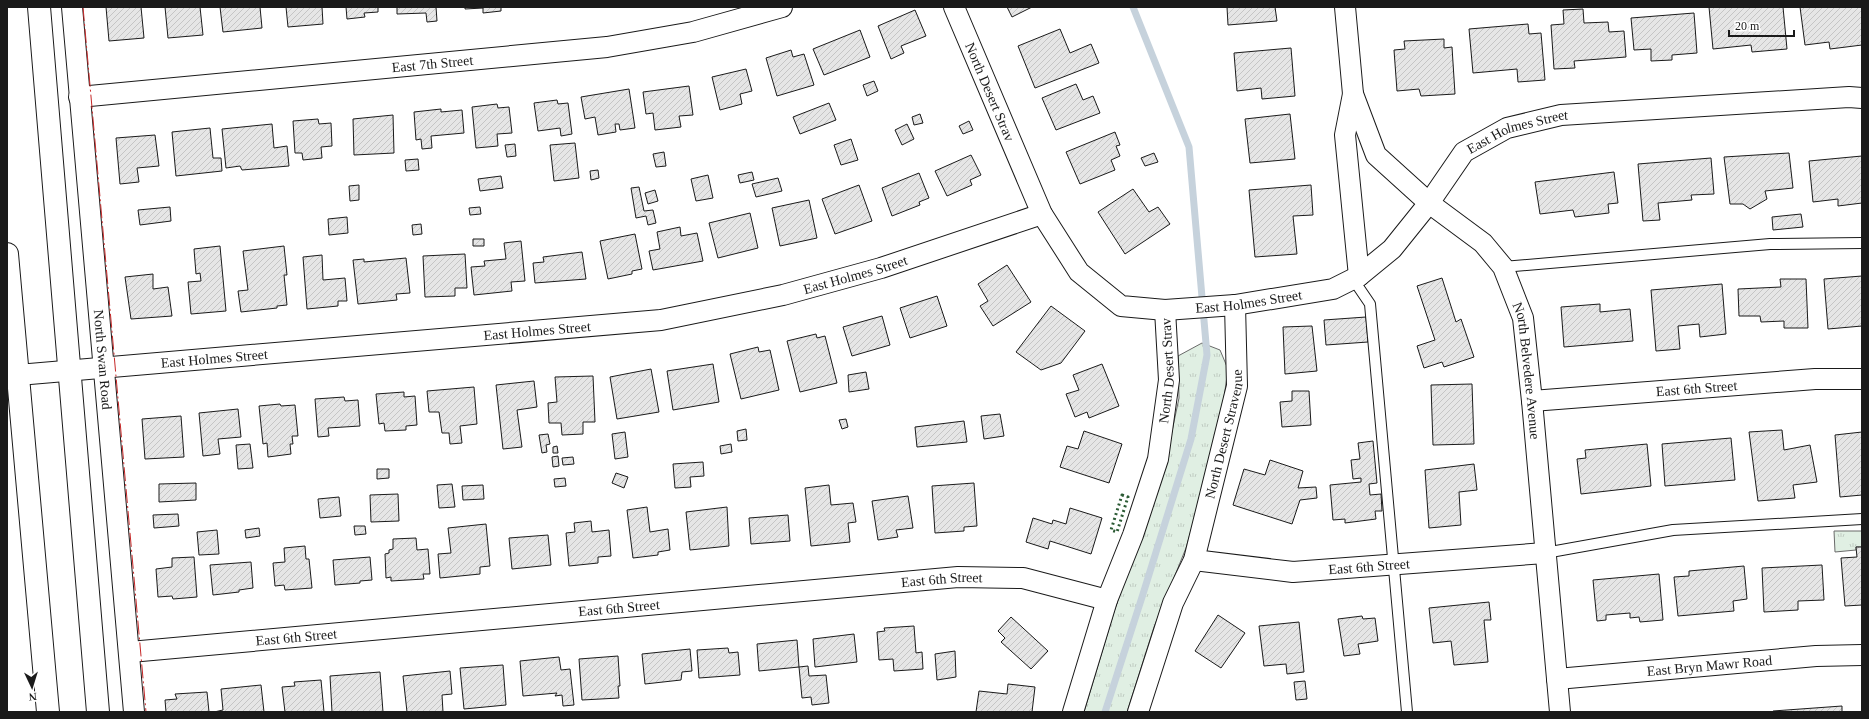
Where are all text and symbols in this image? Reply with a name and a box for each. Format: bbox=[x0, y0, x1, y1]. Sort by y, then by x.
scale bar bbox=[1729, 12, 1794, 38]
text: 20 m bbox=[1735, 19, 1760, 33]
street label: North Desert Strav bbox=[962, 40, 1018, 143]
street label: East 7th Street bbox=[391, 52, 474, 75]
street label: East Holmes Street bbox=[1464, 107, 1568, 156]
street label: East Holmes Street bbox=[802, 252, 909, 297]
street label: East Holmes Street bbox=[1195, 287, 1303, 315]
street label: North Belvedere Avenue bbox=[1510, 300, 1543, 440]
street label: North Swan Road bbox=[91, 309, 115, 410]
street label: North Desert Strav bbox=[1156, 318, 1177, 424]
street label: East Holmes Street bbox=[483, 319, 591, 343]
street label: East Holmes Street bbox=[160, 346, 269, 370]
street label: North Desert Stravenue bbox=[1202, 369, 1245, 500]
street label: East 6th Street bbox=[1655, 378, 1738, 399]
street label: East 6th Street bbox=[1328, 556, 1410, 577]
street label: East 6th Street bbox=[900, 569, 983, 590]
street label: East 6th Street bbox=[578, 597, 660, 619]
street label: East 6th Street bbox=[255, 626, 338, 648]
street label: East Bryn Mawr Road bbox=[1646, 652, 1773, 678]
north arrow bbox=[12, 667, 52, 707]
text: N bbox=[28, 691, 37, 703]

